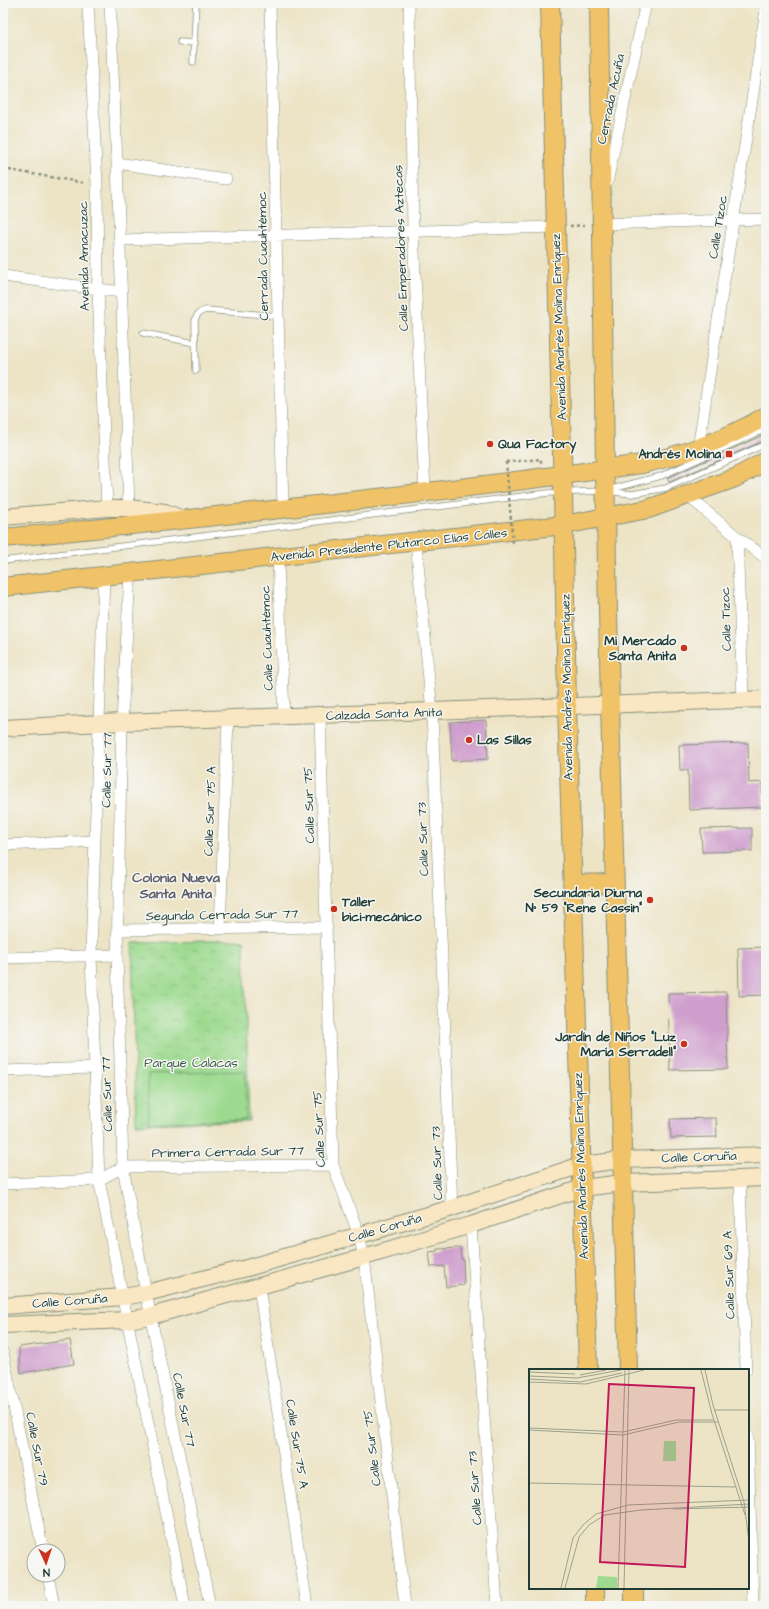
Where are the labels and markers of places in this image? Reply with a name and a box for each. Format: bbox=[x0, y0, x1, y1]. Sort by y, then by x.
place label: Qua Factory bbox=[498, 435, 577, 454]
marker: Qua Factory bbox=[485, 439, 495, 449]
place label: Andrés Molina bbox=[638, 445, 721, 463]
marker: Andrés Molina bbox=[724, 449, 734, 459]
place label: Mi Mercado Santa Anita bbox=[604, 632, 677, 665]
marker: Mi Mercado Santa Anita bbox=[679, 643, 689, 653]
place label: Las Sillas bbox=[477, 731, 532, 749]
marker: Las Sillas bbox=[464, 735, 474, 745]
place label: Secundaria Diurna N° 59 "Rene Cassin" bbox=[525, 884, 643, 917]
place label: Taller bici-mecánico bbox=[341, 893, 422, 926]
marker: Secundaria Diurna N° 59 "Rene Cassin" bbox=[645, 895, 655, 905]
marker: Taller bici-mecánico bbox=[329, 904, 339, 914]
place label: Jardín de Niños "Luz María Serradell" bbox=[554, 1028, 677, 1061]
marker: Jardín de Niños "Luz María Serradell" bbox=[679, 1039, 689, 1049]

